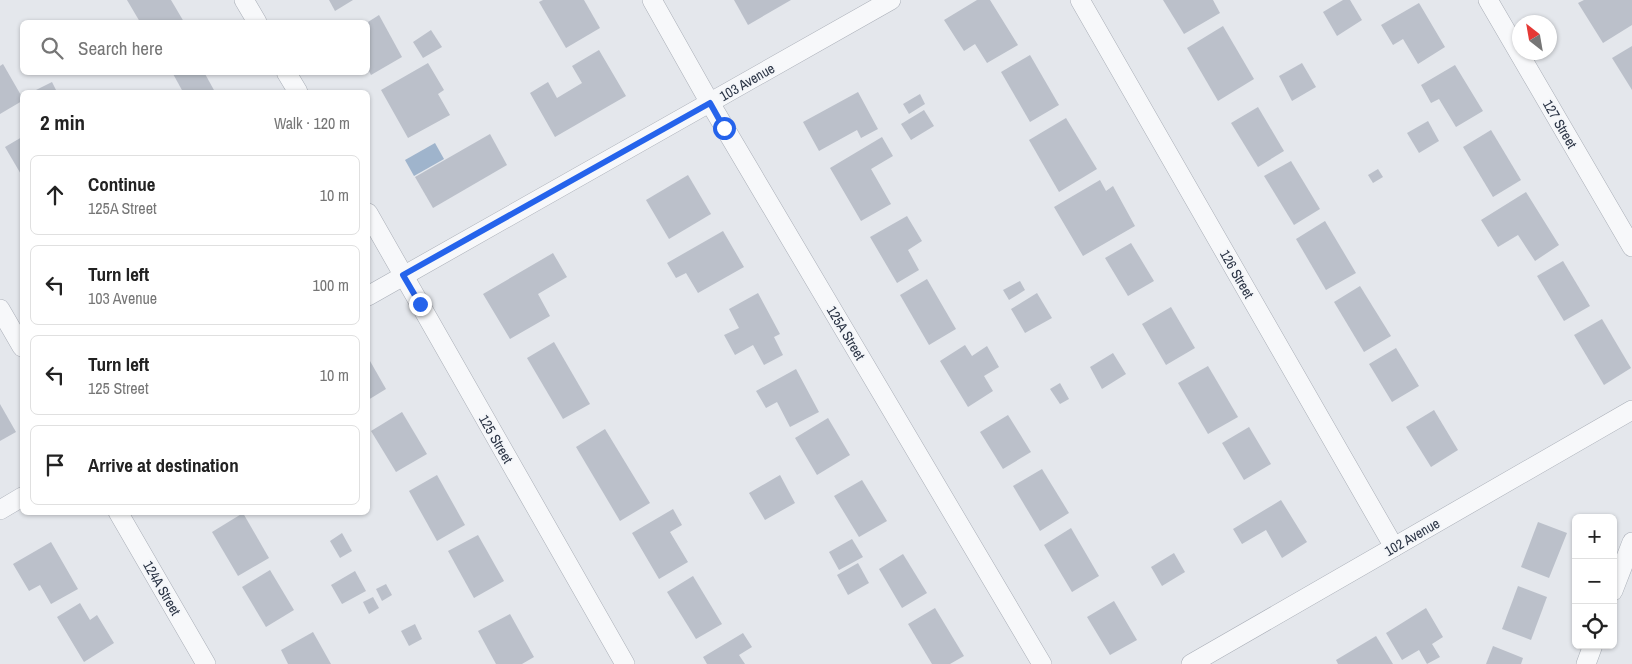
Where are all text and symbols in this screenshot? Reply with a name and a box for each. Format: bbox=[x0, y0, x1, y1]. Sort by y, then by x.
north arrow bbox=[1512, 15, 1557, 60]
search box bbox=[20, 20, 370, 75]
icon: search bbox=[38, 34, 66, 62]
text: Search here bbox=[78, 35, 163, 61]
street label: 103 Avenue bbox=[716, 59, 778, 105]
street label: 127 Street bbox=[1539, 97, 1581, 151]
text: 2 min bbox=[40, 108, 85, 137]
text: Walk · 120 m bbox=[274, 112, 350, 134]
route start bbox=[713, 117, 736, 140]
text: Continue bbox=[88, 171, 156, 197]
icon: ahead bbox=[41, 181, 69, 209]
text: 10 m bbox=[320, 184, 349, 206]
text: 125A Street bbox=[88, 197, 157, 219]
street label: 126 Street bbox=[1216, 247, 1258, 301]
text: Turn left bbox=[88, 261, 149, 287]
icon: left bbox=[41, 271, 69, 299]
text: 100 m bbox=[313, 274, 349, 296]
text: 103 Avenue bbox=[88, 287, 157, 309]
route end bbox=[409, 293, 432, 316]
street label: 125A Street bbox=[823, 303, 869, 363]
text: Turn left bbox=[88, 351, 149, 377]
icon: left bbox=[41, 361, 69, 389]
text: 10 m bbox=[320, 364, 349, 386]
text: 125 Street bbox=[88, 377, 149, 399]
street label: 125 Street bbox=[475, 412, 517, 466]
icon: arrive bbox=[41, 451, 69, 479]
text: Arrive at destination bbox=[88, 452, 239, 478]
street label: 102 Avenue bbox=[1381, 514, 1443, 560]
map controls bbox=[1572, 514, 1617, 649]
button: + bbox=[1572, 514, 1617, 559]
street label: 124A Street bbox=[139, 558, 185, 618]
button: − bbox=[1572, 559, 1617, 604]
button: locate bbox=[1572, 604, 1617, 649]

